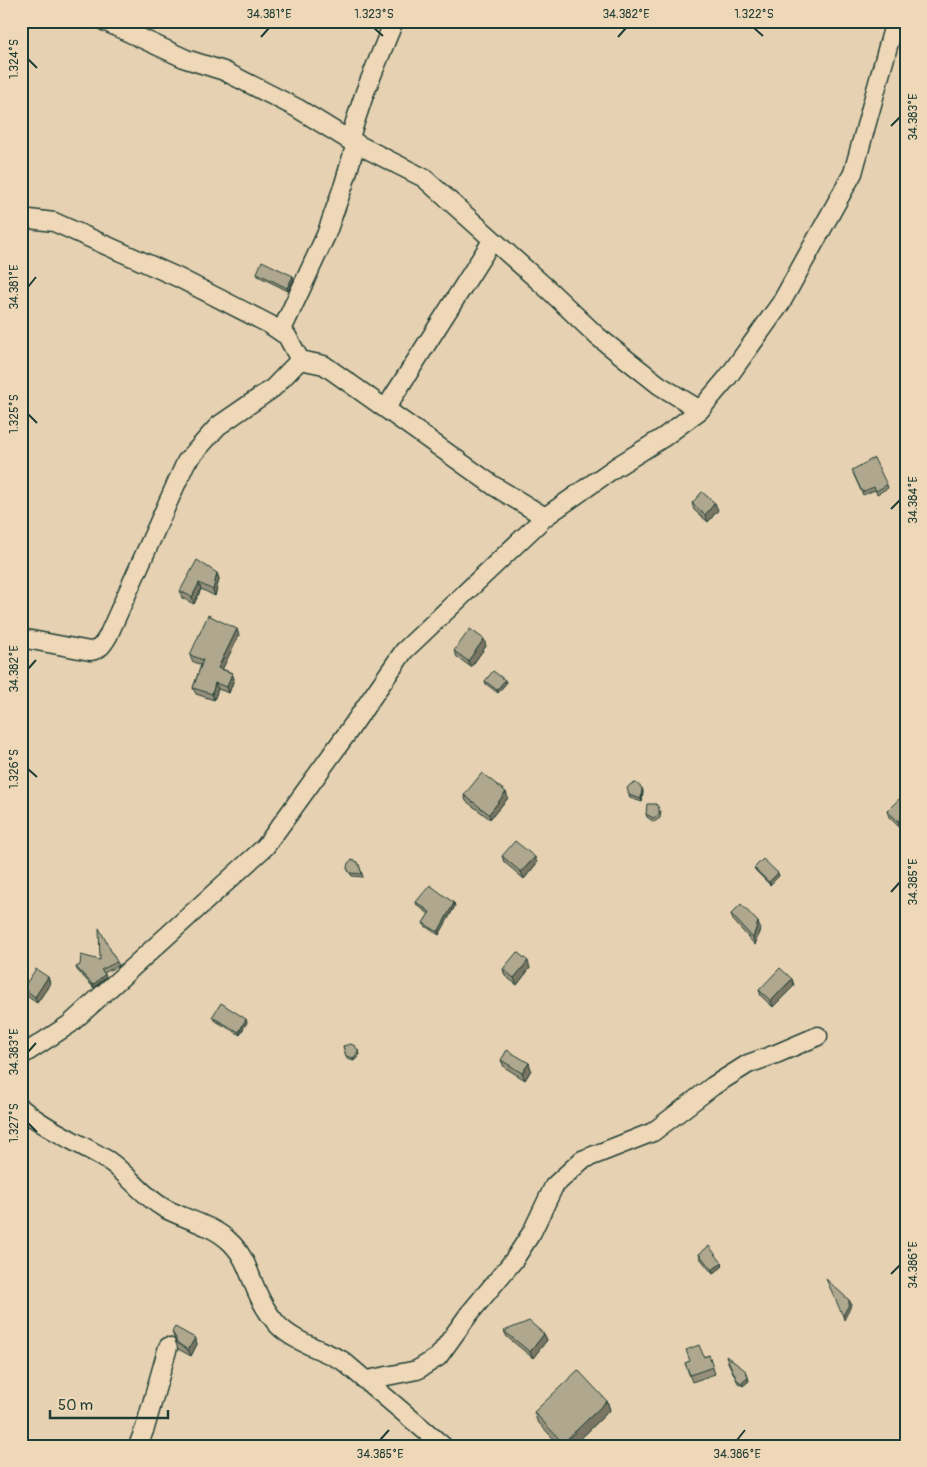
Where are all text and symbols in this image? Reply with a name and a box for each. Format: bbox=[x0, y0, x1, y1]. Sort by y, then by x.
text: 34.381°E bbox=[246, 7, 292, 22]
text: 1.323°S bbox=[354, 7, 394, 22]
text: 34.382°E bbox=[602, 7, 650, 22]
text: 1.322°S bbox=[734, 7, 774, 22]
text: 1.324°S bbox=[7, 39, 22, 79]
text: 34.383°E bbox=[906, 93, 921, 141]
text: 34.381°E bbox=[7, 264, 22, 310]
text: 1.325°S bbox=[7, 394, 22, 434]
text: 34.384°E bbox=[906, 476, 921, 524]
text: 34.382°E bbox=[7, 645, 22, 693]
text: 1.326°S bbox=[7, 749, 22, 789]
text: 34.385°E bbox=[906, 858, 921, 906]
text: 34.383°E bbox=[7, 1028, 22, 1076]
text: 1.327°S bbox=[7, 1103, 22, 1143]
text: 34.386°E bbox=[906, 1241, 921, 1289]
scale bar bbox=[50, 1387, 168, 1419]
text: 50 m bbox=[58, 1396, 93, 1415]
text: 34.385°E bbox=[356, 1447, 404, 1462]
text: 34.386°E bbox=[713, 1447, 761, 1462]

